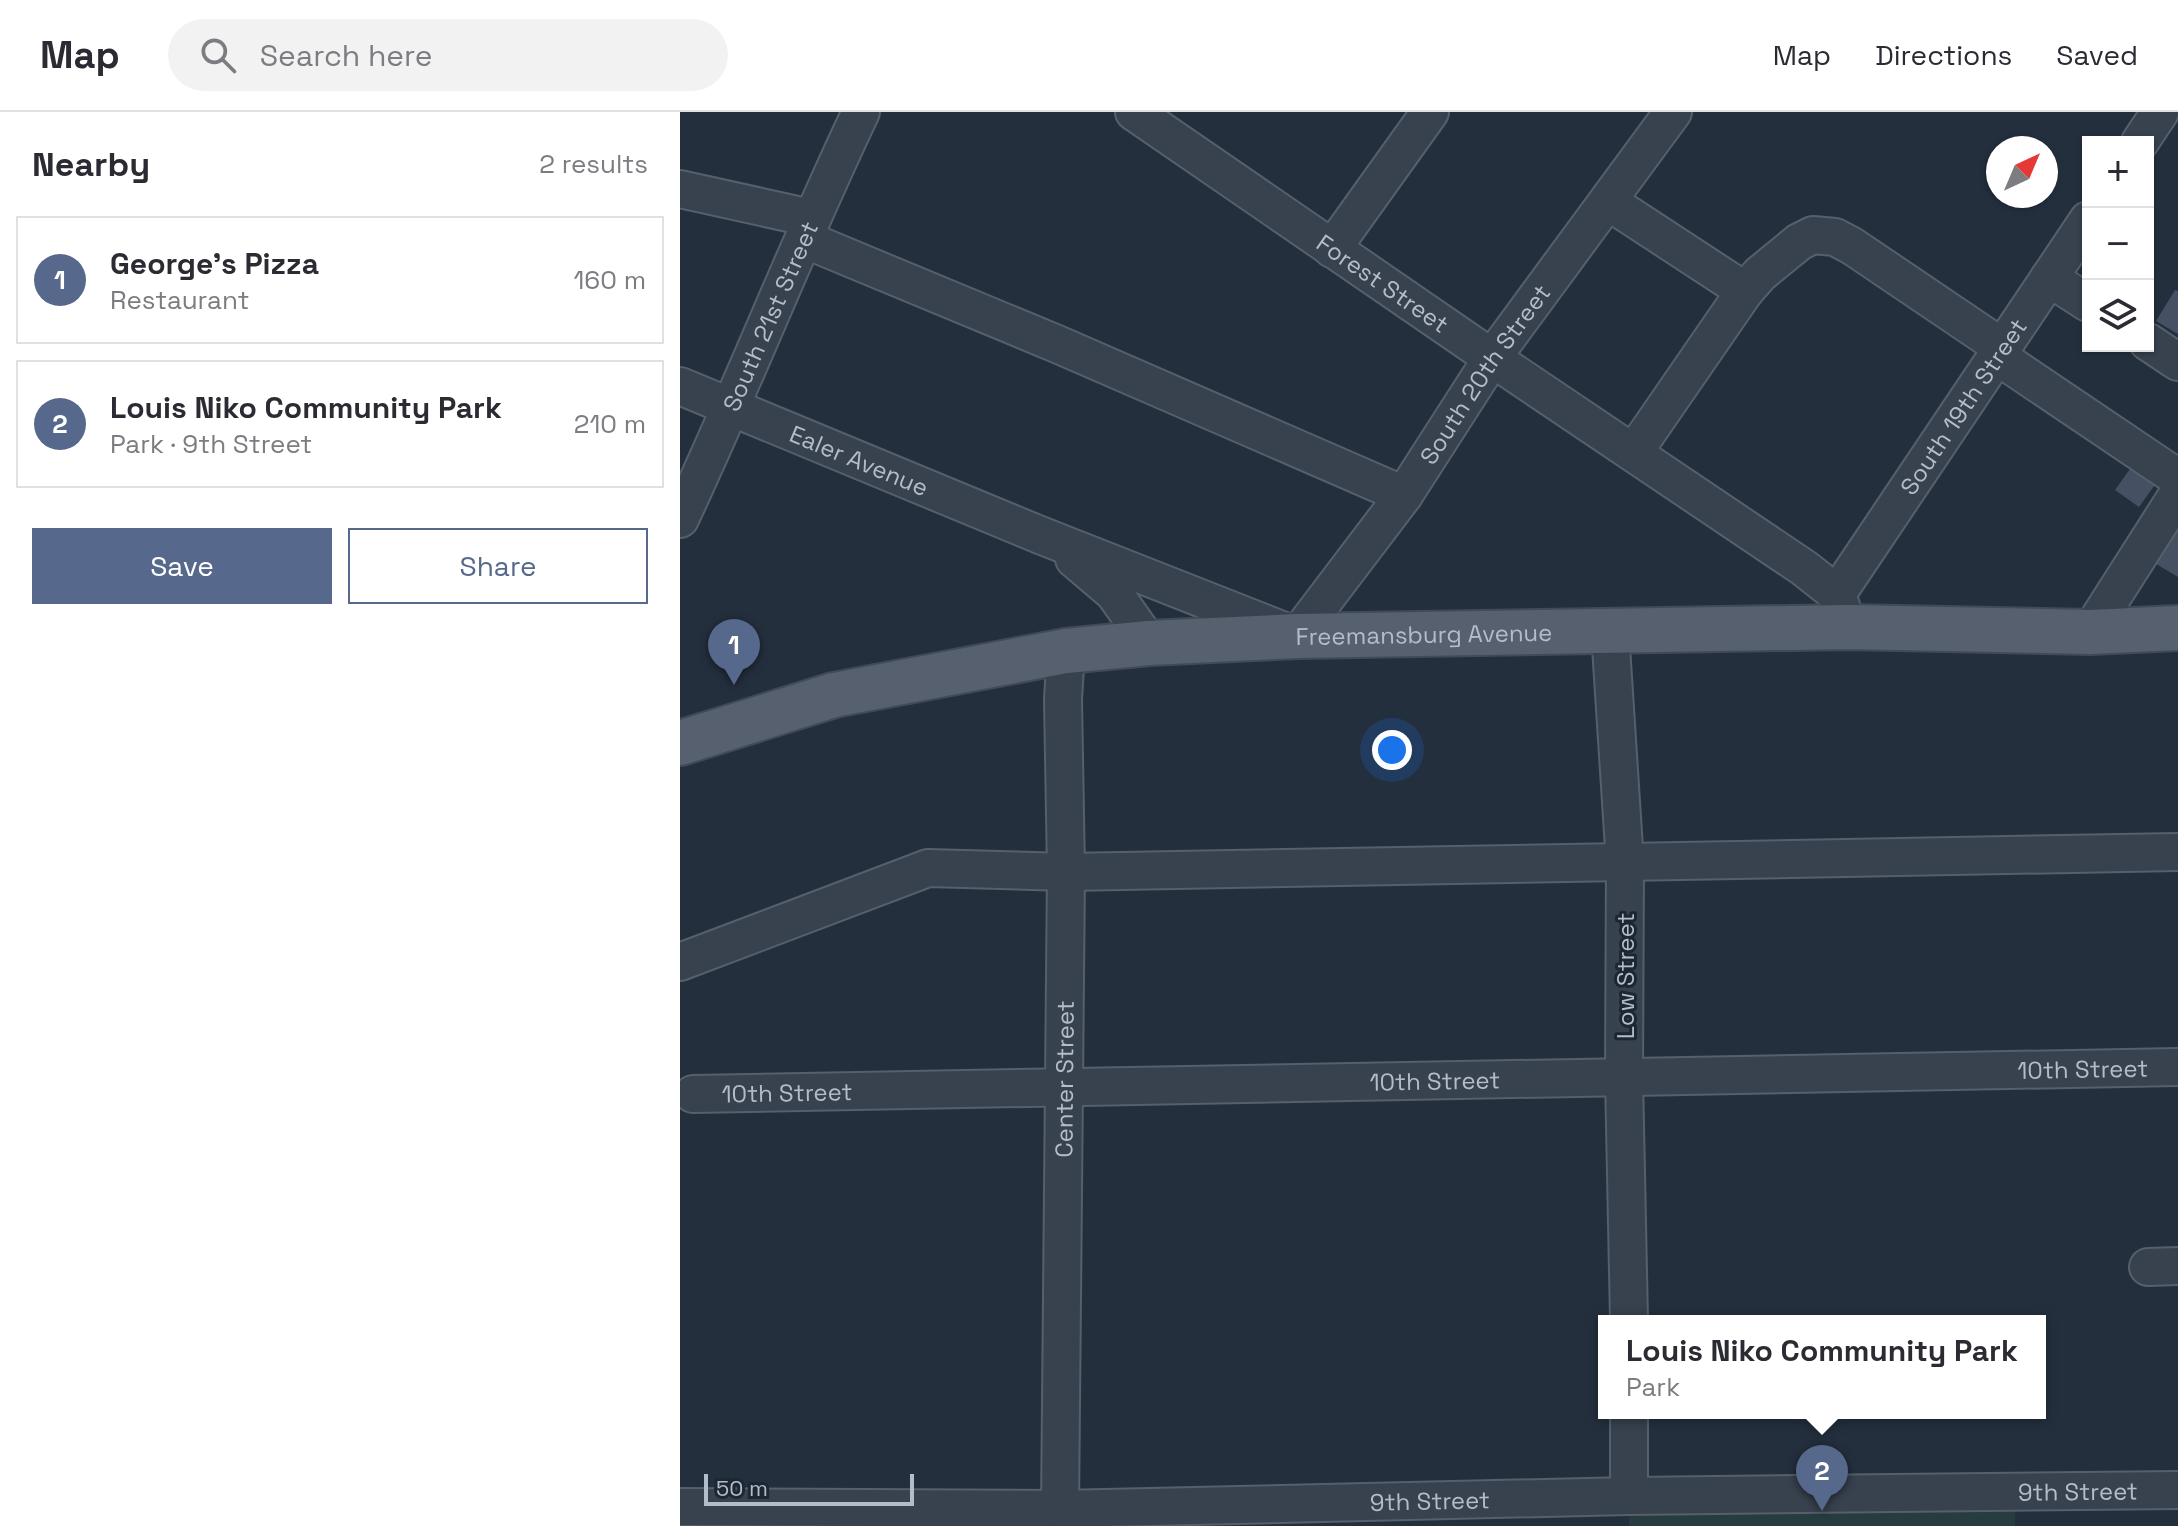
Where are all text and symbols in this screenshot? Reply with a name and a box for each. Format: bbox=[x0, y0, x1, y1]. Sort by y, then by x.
search box bbox=[168, 19, 728, 91]
text: Map bbox=[40, 31, 120, 79]
icon: search bbox=[196, 33, 240, 77]
text: Search here bbox=[260, 36, 433, 75]
text: Map bbox=[1773, 37, 1831, 73]
text: Directions bbox=[1875, 37, 2012, 73]
text: Saved bbox=[2056, 37, 2138, 73]
north arrow bbox=[1986, 136, 2058, 208]
map controls bbox=[2082, 136, 2154, 352]
button: + bbox=[2082, 136, 2154, 208]
text: Nearby bbox=[32, 143, 150, 186]
text: 2 results bbox=[539, 147, 648, 181]
button: − bbox=[2082, 208, 2154, 280]
street label: South 21st Street bbox=[715, 216, 825, 416]
street label: Forest Street bbox=[1311, 227, 1455, 339]
text: George's Pizza bbox=[110, 244, 319, 283]
text: 1 bbox=[54, 263, 66, 297]
text: 160 m bbox=[574, 263, 646, 297]
street label: South 20th Street bbox=[1412, 278, 1557, 470]
button: layers bbox=[2082, 280, 2154, 352]
text: Restaurant bbox=[110, 283, 249, 317]
street label: South 19th Street bbox=[1893, 312, 2033, 501]
text: Louis Niko Community Park bbox=[110, 388, 502, 427]
text: 2 bbox=[52, 407, 68, 441]
text: 210 m bbox=[574, 407, 646, 441]
street label: Ealer Avenue bbox=[785, 418, 933, 503]
text: Park · 9th Street bbox=[110, 427, 312, 461]
button: Save bbox=[32, 528, 332, 604]
button: Share bbox=[348, 528, 648, 604]
street label: Freemansburg Avenue bbox=[1295, 616, 1553, 652]
pin: 1 bbox=[708, 619, 760, 685]
your location bbox=[1372, 730, 1412, 770]
street label: Low Street bbox=[1610, 913, 1641, 1039]
street label: Center Street bbox=[1048, 1000, 1080, 1158]
street label: 10th Street bbox=[2017, 1052, 2148, 1085]
street label: 10th Street bbox=[1369, 1064, 1501, 1097]
street label: 10th Street bbox=[721, 1076, 853, 1109]
popup bbox=[1598, 1315, 2046, 1419]
text: Louis Niko Community Park bbox=[1626, 1331, 2018, 1370]
text: Park bbox=[1626, 1370, 1680, 1404]
pin: 2 bbox=[1796, 1445, 1848, 1511]
scale bar bbox=[704, 1470, 914, 1506]
text: 50 m bbox=[716, 1474, 768, 1502]
street label: 9th Street bbox=[2018, 1475, 2138, 1507]
street label: 9th Street bbox=[1370, 1484, 1490, 1517]

